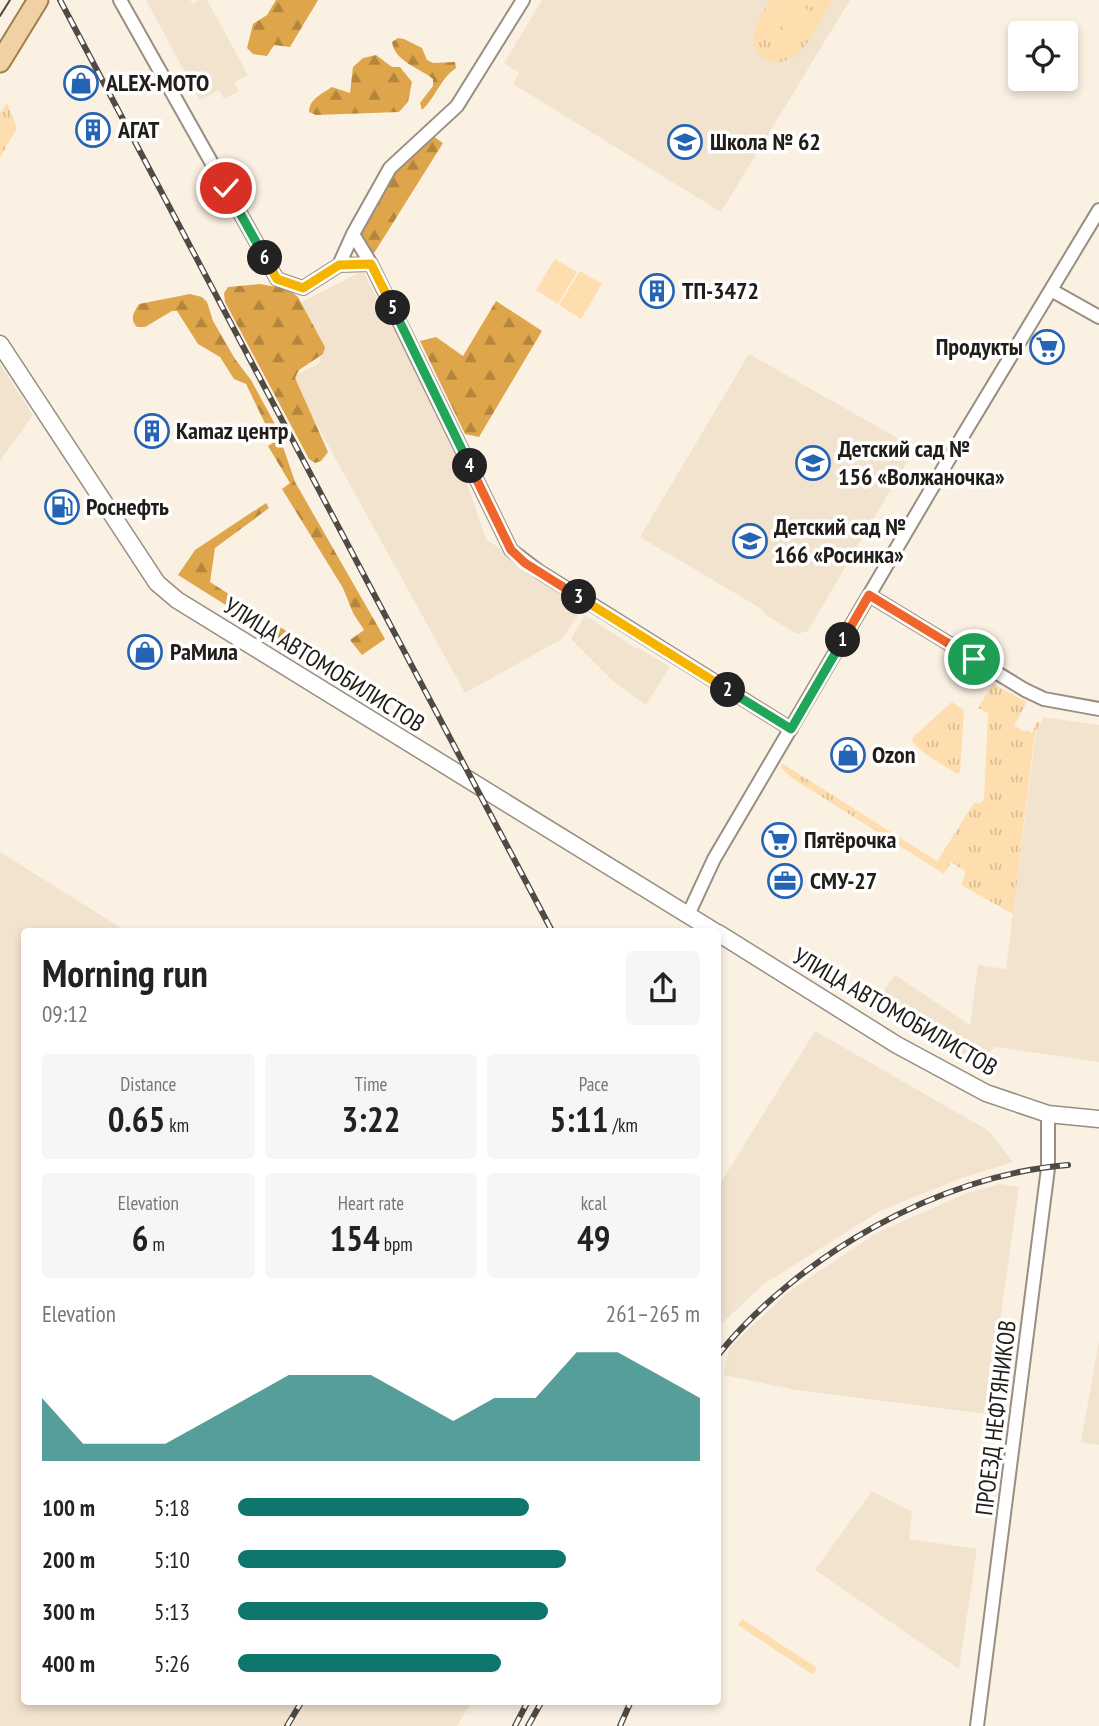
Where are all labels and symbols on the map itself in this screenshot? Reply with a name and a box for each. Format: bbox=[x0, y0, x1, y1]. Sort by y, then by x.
shop icon: ALEX-MOTO bbox=[62, 64, 100, 102]
place label: ALEX-MOTO bbox=[105, 67, 209, 98]
building icon: АГАТ bbox=[74, 111, 112, 149]
place label: АГАТ bbox=[117, 114, 160, 145]
school or university icon: Школа № 62 bbox=[666, 123, 704, 161]
place label: Школа № 62 bbox=[710, 126, 821, 157]
pin bbox=[196, 158, 256, 218]
pin: 6 bbox=[247, 240, 282, 276]
building icon: ТП-3472 bbox=[638, 272, 676, 310]
place label: ТП-3472 bbox=[682, 275, 759, 306]
pin: 5 bbox=[376, 290, 410, 326]
supermarket icon: Продукты bbox=[1028, 328, 1066, 366]
place label: Продукты bbox=[936, 331, 1023, 362]
building icon: Kamaz центр bbox=[133, 412, 171, 450]
place label: Kamaz центр bbox=[176, 415, 289, 446]
place label: Детский сад № 156 «Волжаночка» bbox=[838, 433, 1005, 492]
school or university icon: Детский сад № 156 «Волжаночка» bbox=[794, 444, 832, 482]
pin: 4 bbox=[452, 448, 488, 484]
fuel station icon: Роснефть bbox=[43, 488, 81, 526]
place label: Роснефть bbox=[86, 491, 169, 522]
place label: Детский сад № 166 «Росинка» bbox=[774, 511, 906, 570]
school or university icon: Детский сад № 166 «Росинка» bbox=[731, 522, 769, 560]
pin: 3 bbox=[562, 580, 596, 614]
street label: УЛИЦА АВТОМОБИЛИСТОВ bbox=[218, 590, 430, 739]
pin: 1 bbox=[826, 622, 860, 658]
pin bbox=[944, 629, 1004, 689]
shop icon: РаМила bbox=[126, 633, 164, 671]
place label: РаМила bbox=[170, 636, 238, 667]
pin: 2 bbox=[710, 672, 746, 708]
shop icon: Ozon bbox=[829, 736, 867, 774]
place label: Ozon bbox=[872, 739, 915, 770]
supermarket icon: Пятёрочка bbox=[760, 821, 798, 859]
place label: Пятёрочка bbox=[804, 824, 896, 855]
office icon: СМУ-27 bbox=[766, 862, 804, 900]
place label: СМУ-27 bbox=[810, 865, 877, 896]
street label: УЛИЦА АВТОМОБИЛИСТОВ bbox=[787, 940, 1003, 1083]
street label: ПРОЕЗД НЕФТЯНИКОВ bbox=[968, 1319, 1023, 1517]

